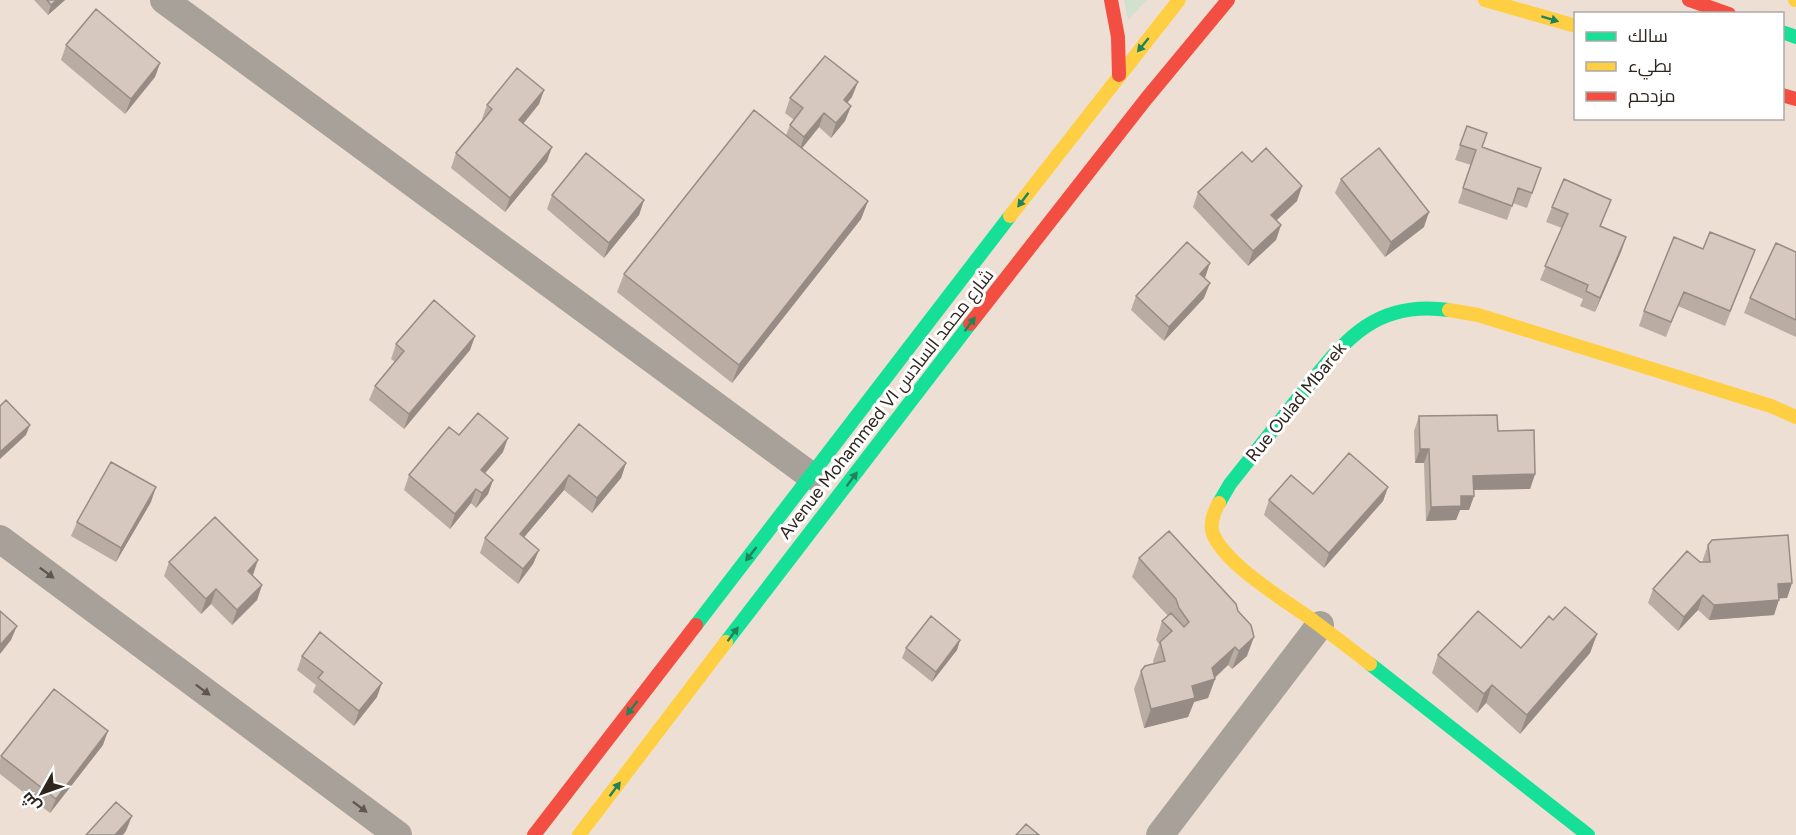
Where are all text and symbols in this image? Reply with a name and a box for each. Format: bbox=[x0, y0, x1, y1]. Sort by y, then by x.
legend bbox=[1574, 12, 1784, 120]
one-way arrow bbox=[1542, 15, 1560, 24]
text: سالك bbox=[1628, 25, 1668, 47]
one-way arrow bbox=[1137, 38, 1149, 53]
text: بطيء bbox=[1628, 55, 1672, 80]
text: مزدحم bbox=[1628, 85, 1676, 108]
one-way arrow bbox=[1018, 192, 1030, 207]
street label: Avenue Mohammed VI شارع محمد السادس bbox=[774, 265, 999, 544]
one-way arrow bbox=[964, 316, 976, 332]
street label: Rue Oulad Mbarek bbox=[1241, 338, 1351, 466]
one-way arrow bbox=[845, 471, 858, 487]
one-way arrow bbox=[744, 546, 757, 562]
one-way arrow bbox=[39, 567, 54, 579]
one-way arrow bbox=[727, 626, 739, 642]
one-way arrow bbox=[195, 684, 211, 696]
one-way arrow bbox=[626, 701, 638, 716]
north arrow bbox=[12, 763, 72, 823]
one-way arrow bbox=[608, 781, 620, 796]
text: ش bbox=[17, 788, 45, 816]
one-way arrow bbox=[352, 800, 367, 812]

